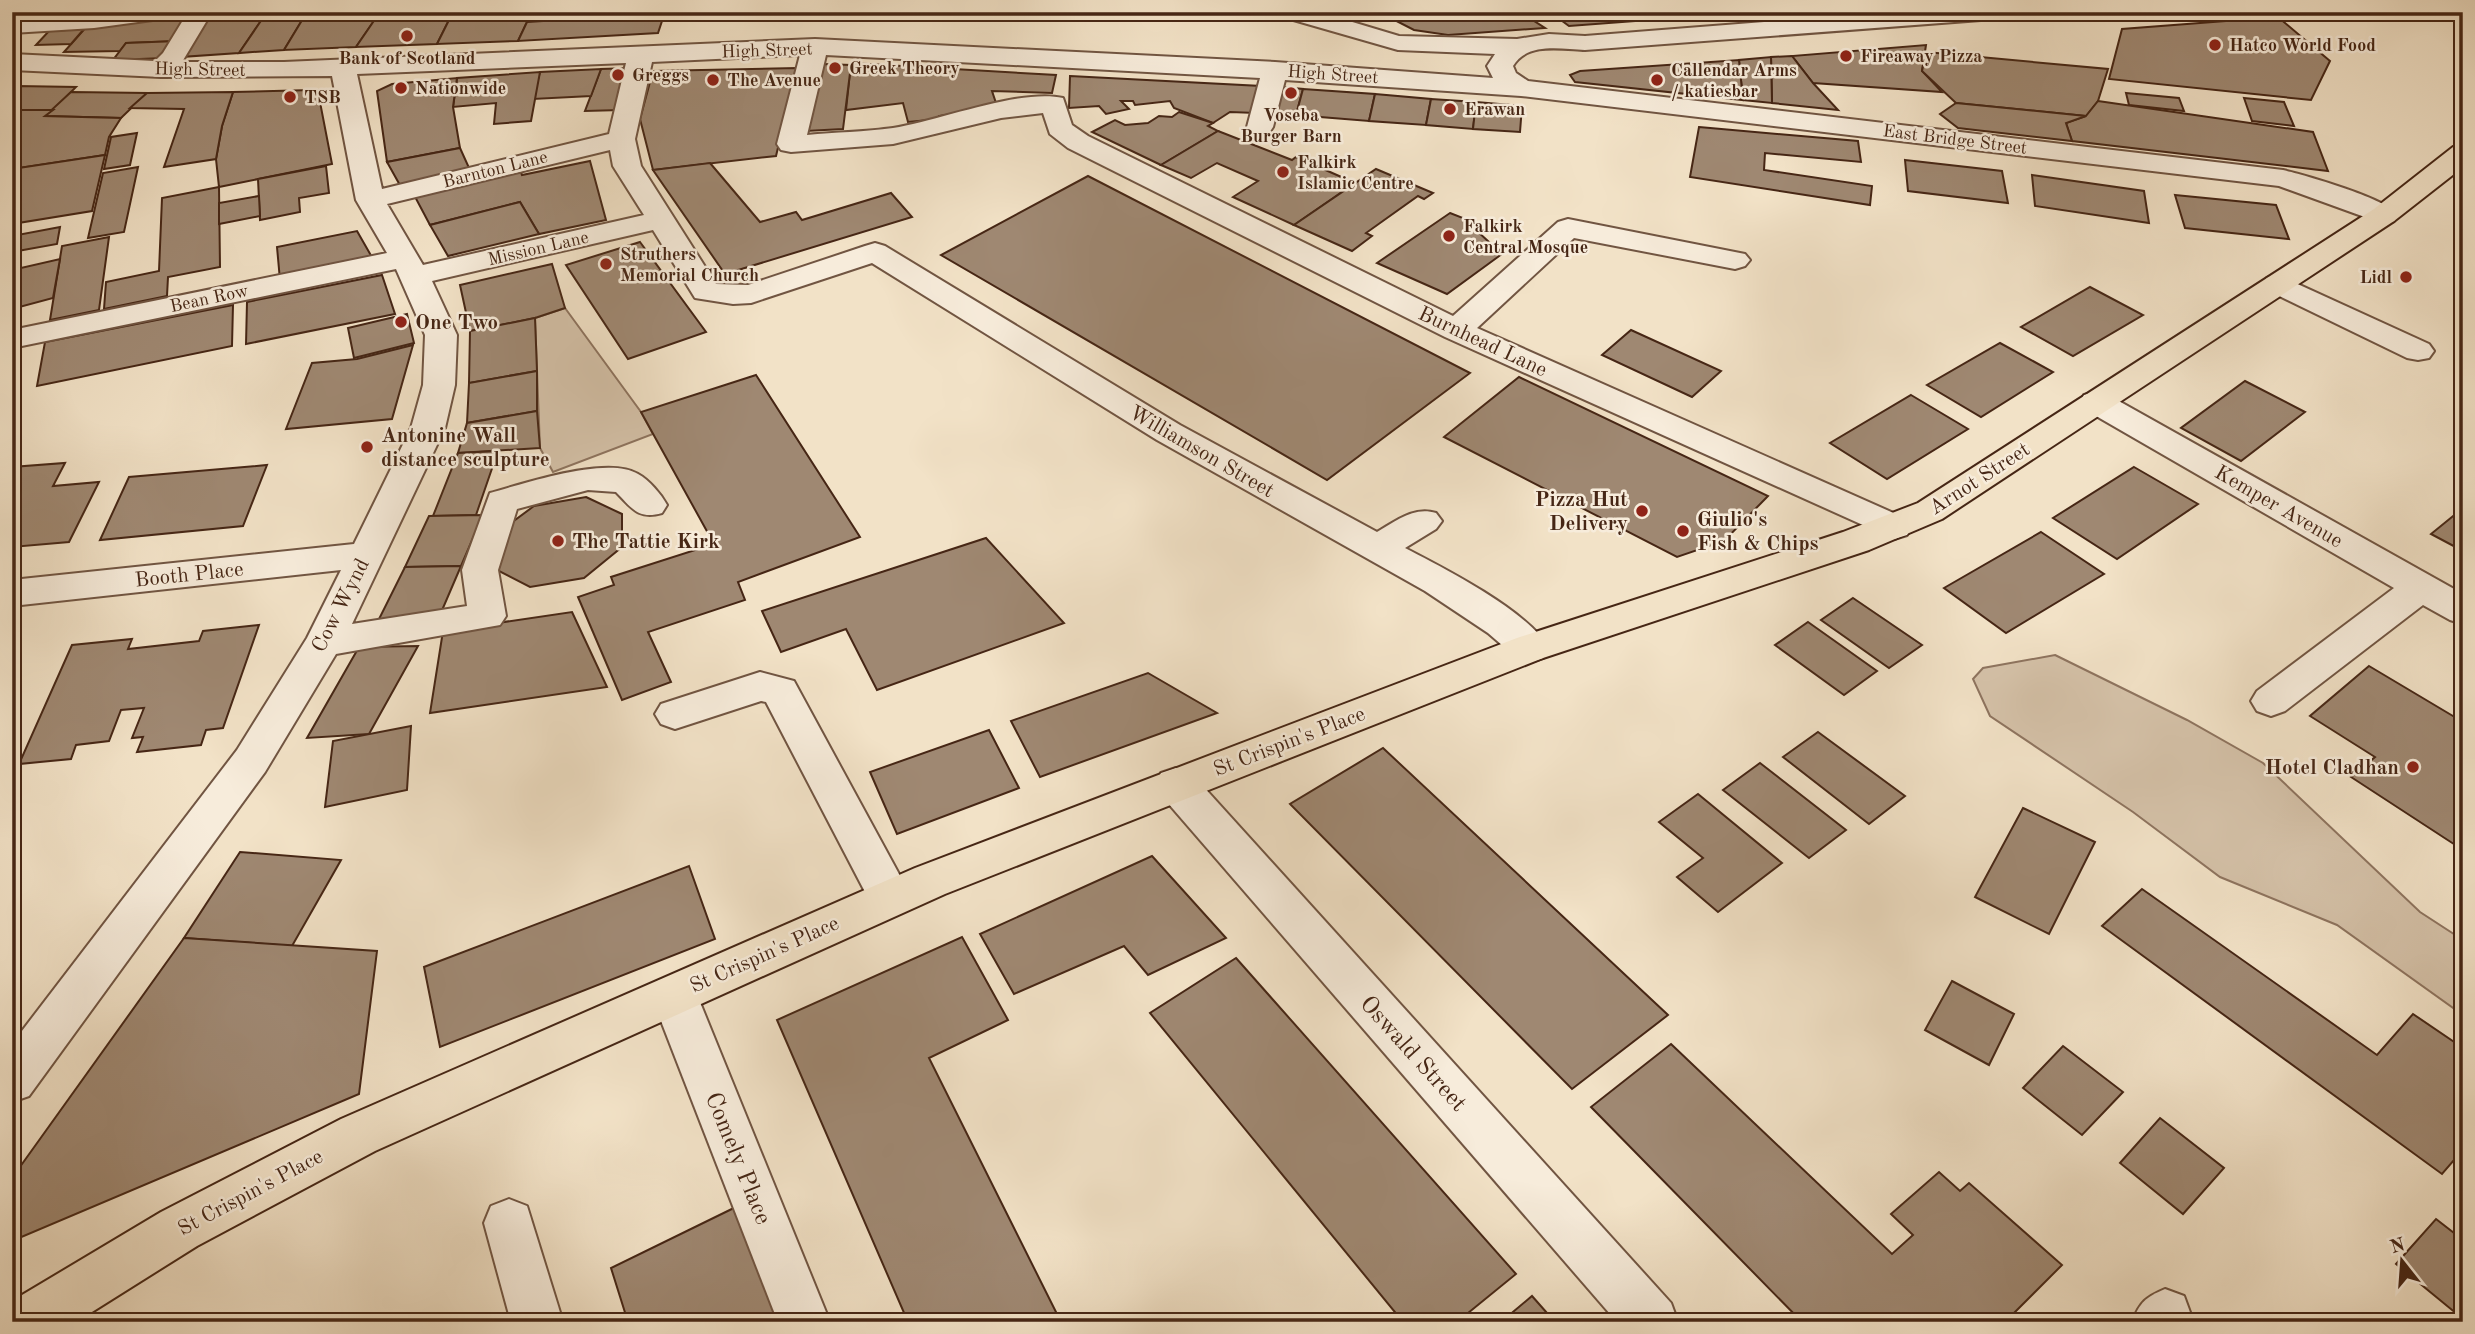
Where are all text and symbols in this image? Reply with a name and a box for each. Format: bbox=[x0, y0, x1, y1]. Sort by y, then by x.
marker: Bank of Scotland bbox=[399, 28, 415, 44]
marker: Hatco World Food bbox=[2207, 37, 2223, 53]
place label: Hatco World Food bbox=[2229, 37, 2376, 55]
street label: High Street bbox=[721, 40, 813, 62]
marker: Fireaway Pizza bbox=[1838, 48, 1854, 64]
place label: Fireaway Pizza bbox=[1860, 48, 1982, 66]
place label: Bank of Scotland bbox=[338, 50, 476, 68]
street label: High Street bbox=[154, 60, 246, 80]
marker: Greek Theory bbox=[827, 60, 843, 76]
place label: Greek Theory bbox=[849, 60, 960, 78]
place label: Callendar Arms / katiesbar bbox=[1671, 62, 1797, 101]
street label: High Street bbox=[1287, 63, 1379, 87]
marker: Greggs bbox=[610, 67, 626, 83]
place label: Greggs bbox=[632, 67, 689, 85]
marker: The Avenue bbox=[705, 72, 721, 88]
place label: The Avenue bbox=[727, 72, 821, 90]
marker: Callendar Arms / katiesbar bbox=[1649, 72, 1665, 88]
marker: Nationwide bbox=[393, 80, 409, 96]
place label: Nationwide bbox=[415, 80, 506, 98]
marker: Voseba Burger Barn bbox=[1283, 85, 1299, 101]
marker: TSB bbox=[282, 89, 298, 105]
place label: TSB bbox=[304, 89, 341, 107]
marker: Erawan bbox=[1442, 101, 1458, 117]
place label: Erawan bbox=[1464, 101, 1525, 119]
place label: Voseba Burger Barn bbox=[1240, 107, 1342, 146]
street label: East Bridge Street bbox=[1882, 122, 2028, 158]
street label: Barnton Lane bbox=[441, 148, 550, 192]
place label: Falkirk Islamic Centre bbox=[1297, 154, 1414, 193]
marker: Falkirk Islamic Centre bbox=[1275, 164, 1291, 180]
place label: Falkirk Central Mosque bbox=[1463, 218, 1588, 257]
marker: Falkirk Central Mosque bbox=[1441, 228, 1457, 244]
street label: Mission Lane bbox=[486, 229, 590, 269]
place label: Struthers Memorial Church bbox=[620, 246, 759, 285]
marker: Struthers Memorial Church bbox=[598, 256, 614, 272]
place label: Lidl bbox=[2359, 269, 2392, 287]
marker: Lidl bbox=[2398, 269, 2414, 285]
street label: Bean Row bbox=[168, 282, 250, 316]
street label: Burnhead Lane bbox=[1415, 303, 1550, 381]
place label: One Two bbox=[415, 313, 498, 334]
marker: One Two bbox=[393, 314, 409, 330]
street label: Williamson Street bbox=[1125, 402, 1277, 502]
place label: Antonine Wall distance sculpture bbox=[381, 426, 550, 471]
marker: Antonine Wall distance sculpture bbox=[359, 439, 375, 455]
street label: Arnot Street bbox=[1926, 439, 2034, 519]
street label: Kemper Avenue bbox=[2211, 462, 2346, 552]
place label: Pizza Hut Delivery bbox=[1535, 490, 1628, 535]
marker: Pizza Hut Delivery bbox=[1634, 503, 1650, 519]
place label: Giulio's Fish & Chips bbox=[1697, 510, 1819, 555]
marker: Giulio's Fish & Chips bbox=[1675, 523, 1691, 539]
place label: The Tattie Kirk bbox=[572, 532, 720, 553]
marker: The Tattie Kirk bbox=[550, 533, 566, 549]
street label: Cow Wynd bbox=[309, 555, 374, 656]
street label: Booth Place bbox=[134, 559, 245, 592]
street label: St Crispin's Place bbox=[1211, 704, 1368, 781]
place label: Hotel Cladhan bbox=[2265, 758, 2399, 779]
marker: Hotel Cladhan bbox=[2405, 759, 2421, 775]
street label: St Crispin's Place bbox=[687, 913, 842, 998]
street label: Oswald Street bbox=[1355, 992, 1470, 1117]
street label: Comely Place bbox=[700, 1089, 775, 1228]
street label: St Crispin's Place bbox=[175, 1146, 327, 1240]
north arrow bbox=[2366, 1226, 2436, 1296]
text: N bbox=[2388, 1236, 2408, 1258]

